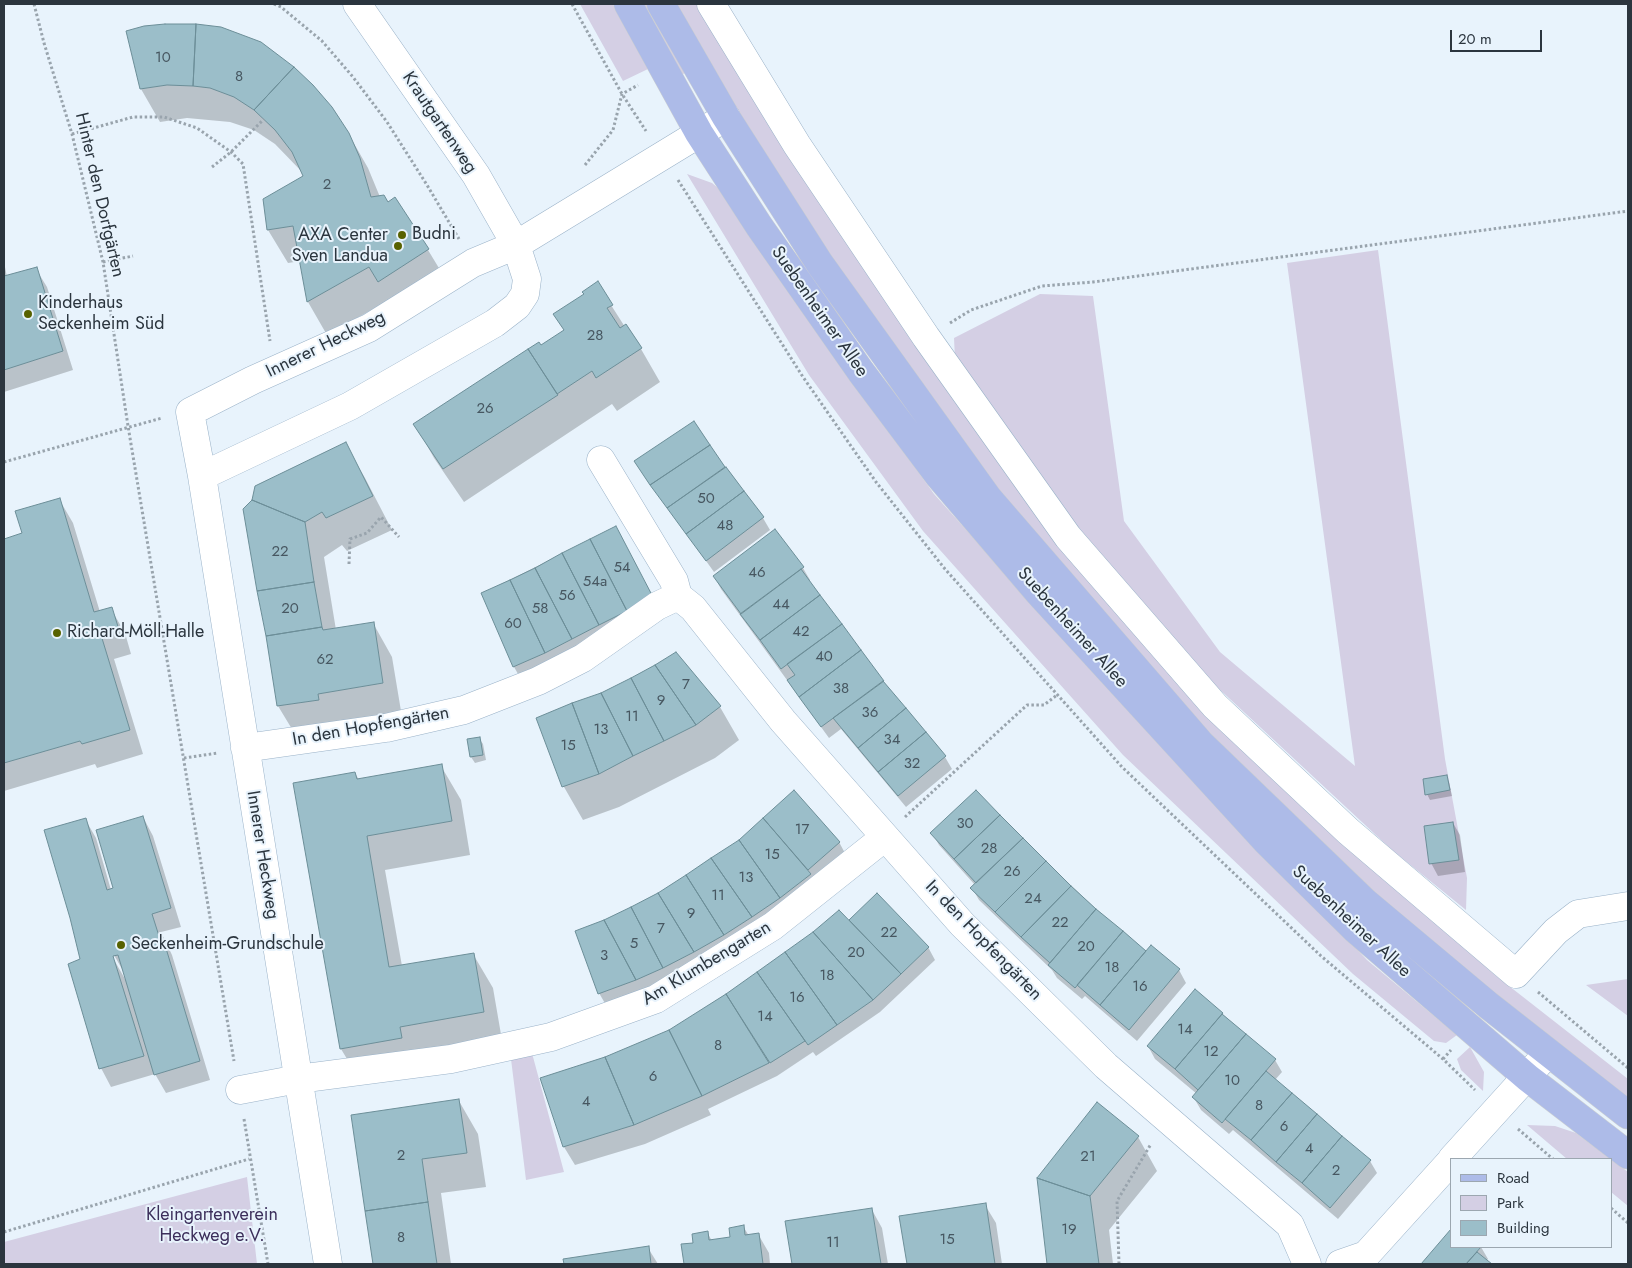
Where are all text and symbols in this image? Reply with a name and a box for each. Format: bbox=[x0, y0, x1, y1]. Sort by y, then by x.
scale bar bbox=[1452, 20, 1544, 52]
text: 20 m bbox=[1458, 28, 1492, 50]
house number: 10 bbox=[155, 49, 171, 67]
house number: 8 bbox=[235, 68, 243, 86]
street label: Krautgartenweg bbox=[397, 68, 481, 178]
street label: Hinter den Dorfgärten bbox=[70, 111, 128, 279]
house number: 2 bbox=[323, 176, 331, 194]
place label: Budni bbox=[412, 224, 456, 246]
place label: AXA Center Sven Landua bbox=[292, 225, 388, 268]
marker: Budni bbox=[396, 229, 408, 241]
marker: AXA Center Sven Landua bbox=[392, 240, 404, 252]
street label: Suebenheimer Allee bbox=[766, 243, 872, 381]
place label: Kinderhaus Seckenheim Süd bbox=[38, 293, 165, 336]
street label: Innerer Heckweg bbox=[263, 307, 389, 383]
marker: Kinderhaus Seckenheim Süd bbox=[22, 308, 34, 320]
house number: 28 bbox=[587, 327, 603, 345]
house number: 26 bbox=[476, 400, 494, 418]
house number: 50 bbox=[697, 490, 715, 508]
house number: 48 bbox=[717, 517, 733, 535]
house number: 22 bbox=[271, 543, 289, 561]
house number: 54 bbox=[613, 559, 631, 577]
street label: Suebenheimer Allee bbox=[1012, 563, 1132, 693]
house number: 46 bbox=[748, 564, 766, 582]
house number: 54a bbox=[583, 573, 607, 591]
house number: 56 bbox=[558, 587, 576, 605]
house number: 44 bbox=[772, 596, 790, 614]
house number: 20 bbox=[281, 600, 299, 618]
house number: 58 bbox=[532, 600, 548, 618]
house number: 60 bbox=[504, 615, 522, 633]
place label: Richard-Möll-Halle bbox=[67, 622, 204, 644]
house number: 42 bbox=[792, 623, 810, 641]
marker: Richard-Möll-Halle bbox=[51, 627, 63, 639]
house number: 40 bbox=[815, 648, 833, 666]
house number: 62 bbox=[316, 651, 334, 669]
house number: 7 bbox=[682, 676, 690, 694]
house number: 38 bbox=[833, 680, 849, 698]
house number: 9 bbox=[657, 692, 665, 710]
street label: In den Hopfengärten bbox=[291, 703, 451, 751]
house number: 36 bbox=[862, 704, 878, 722]
house number: 11 bbox=[625, 708, 639, 726]
house number: 13 bbox=[594, 721, 608, 739]
house number: 34 bbox=[884, 731, 900, 749]
house number: 15 bbox=[560, 737, 576, 755]
house number: 32 bbox=[904, 755, 920, 773]
street label: Innerer Heckweg bbox=[241, 789, 283, 921]
house number: 30 bbox=[956, 815, 974, 833]
house number: 17 bbox=[795, 821, 809, 839]
house number: 28 bbox=[981, 840, 997, 858]
house number: 15 bbox=[764, 846, 780, 864]
street label: Suebenheimer Allee bbox=[1287, 861, 1415, 983]
house number: 26 bbox=[1003, 863, 1021, 881]
house number: 13 bbox=[739, 869, 753, 887]
street label: In den Hopfengärten bbox=[920, 876, 1046, 1006]
house number: 11 bbox=[711, 887, 725, 905]
house number: 24 bbox=[1024, 890, 1042, 908]
house number: 9 bbox=[687, 905, 695, 923]
house number: 22 bbox=[1051, 914, 1069, 932]
street label: Am Klumbengarten bbox=[639, 917, 775, 1011]
house number: 7 bbox=[657, 920, 665, 938]
house number: 22 bbox=[880, 924, 898, 942]
place label: Seckenheim-Grundschule bbox=[131, 934, 324, 956]
house number: 5 bbox=[630, 935, 638, 953]
house number: 20 bbox=[1077, 938, 1095, 956]
marker: Seckenheim-Grundschule bbox=[115, 939, 127, 951]
house number: 20 bbox=[847, 944, 865, 962]
house number: 3 bbox=[600, 947, 608, 965]
house number: 18 bbox=[1105, 959, 1119, 977]
house number: 18 bbox=[820, 967, 834, 985]
house number: 16 bbox=[1132, 978, 1148, 996]
house number: 16 bbox=[789, 989, 805, 1007]
house number: 14 bbox=[757, 1008, 773, 1026]
house number: 14 bbox=[1177, 1021, 1193, 1039]
house number: 8 bbox=[714, 1037, 722, 1055]
house number: 12 bbox=[1203, 1043, 1219, 1061]
house number: 6 bbox=[649, 1068, 657, 1086]
house number: 10 bbox=[1224, 1072, 1240, 1090]
house number: 4 bbox=[582, 1093, 590, 1111]
house number: 8 bbox=[1255, 1097, 1263, 1115]
house number: 6 bbox=[1280, 1118, 1288, 1136]
house number: 4 bbox=[1305, 1140, 1313, 1158]
house number: 2 bbox=[397, 1147, 405, 1165]
house number: 21 bbox=[1080, 1148, 1096, 1166]
legend bbox=[1450, 1158, 1612, 1248]
house number: 2 bbox=[1332, 1162, 1340, 1180]
text: Road bbox=[1497, 1167, 1529, 1189]
text: Park bbox=[1497, 1192, 1524, 1214]
park label: Kleingartenverein Heckweg e.V. bbox=[146, 1205, 278, 1248]
text: Building bbox=[1497, 1217, 1549, 1239]
house number: 19 bbox=[1061, 1221, 1077, 1239]
house number: 8 bbox=[397, 1229, 405, 1247]
house number: 15 bbox=[939, 1231, 955, 1249]
house number: 11 bbox=[826, 1234, 840, 1252]

